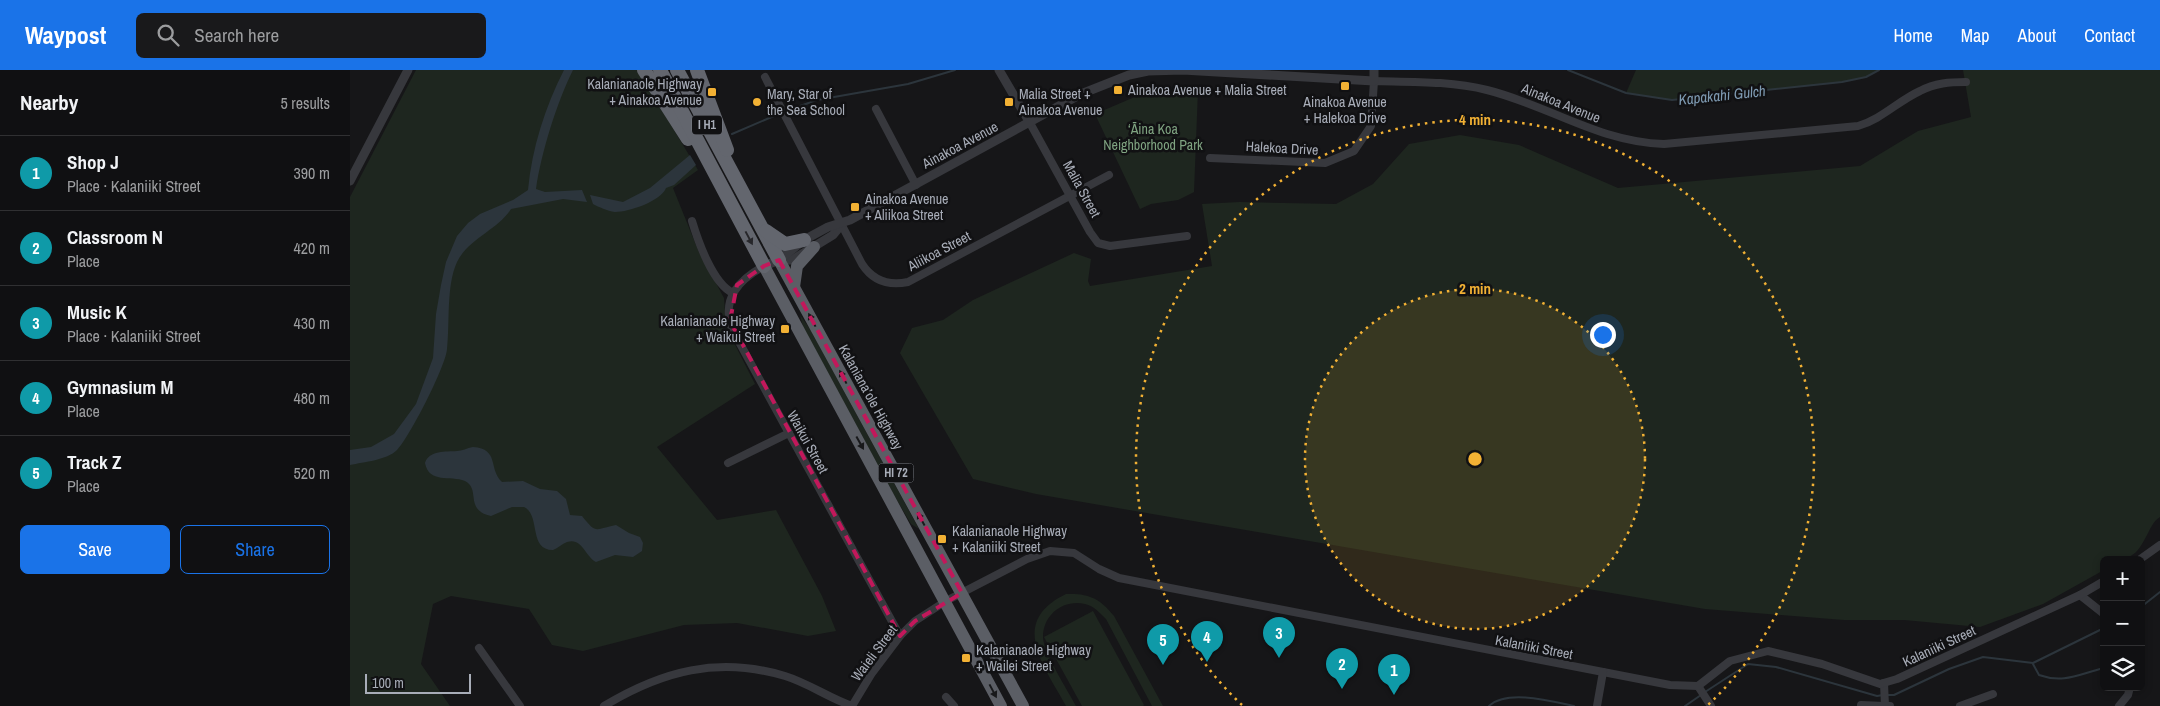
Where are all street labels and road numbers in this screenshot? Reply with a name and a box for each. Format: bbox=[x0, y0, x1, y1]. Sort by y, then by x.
street label: Ainakoa Avenue bbox=[1518, 79, 1603, 127]
road number: I H1 bbox=[692, 116, 722, 134]
street label: Ainakoa Avenue bbox=[918, 117, 1001, 173]
street label: Halekoa Drive bbox=[1245, 137, 1319, 159]
street label: Malia Street bbox=[1059, 158, 1105, 220]
street label: Aliikoa Street bbox=[903, 227, 974, 276]
street label: Kalaniana’ole Highway bbox=[835, 341, 907, 453]
street label: Waikui Street bbox=[783, 407, 833, 477]
road number: HI 72 bbox=[878, 463, 914, 482]
street label: Waieli Street bbox=[847, 621, 901, 685]
street label: Kalaniiki Street bbox=[1900, 621, 1978, 671]
street label: Kalaniiki Street bbox=[1494, 631, 1574, 663]

